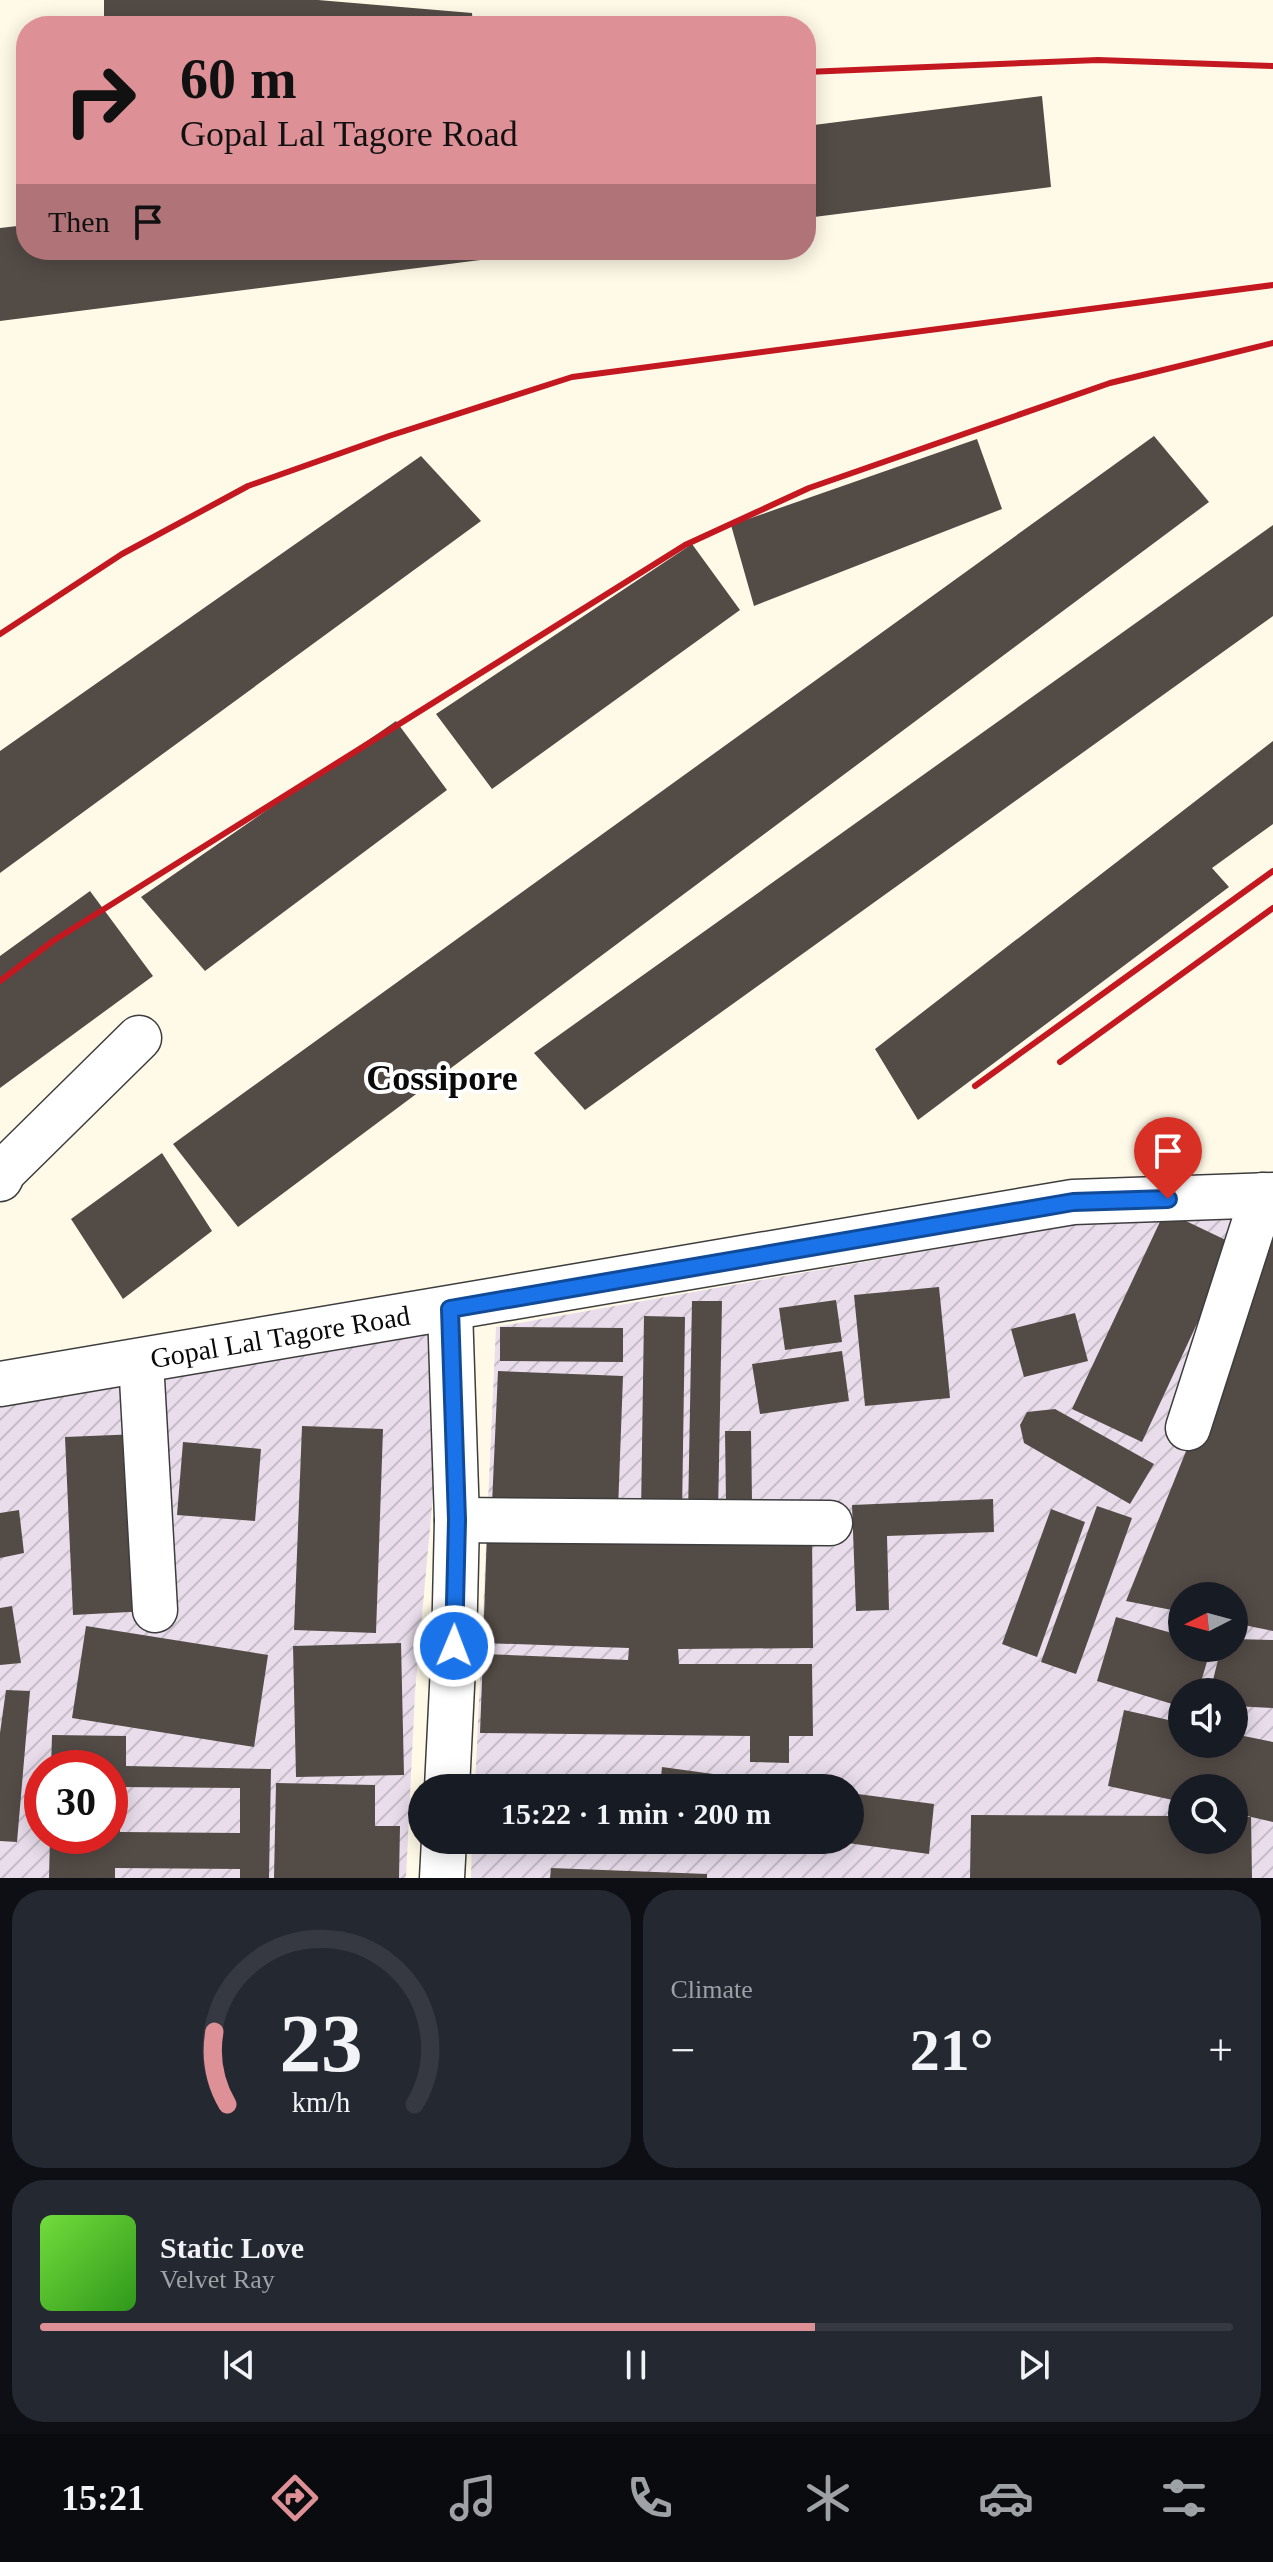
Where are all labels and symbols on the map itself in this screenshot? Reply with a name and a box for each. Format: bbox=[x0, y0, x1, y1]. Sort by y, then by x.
district label: Cossipore bbox=[366, 1058, 518, 1098]
pin bbox=[1134, 1117, 1202, 1199]
street label: Gopal Lal Tagore Road bbox=[148, 1300, 412, 1374]
north arrow bbox=[1168, 1582, 1248, 1662]
position arrow bbox=[412, 1604, 496, 1688]
speed limit sign: 30 bbox=[24, 1750, 128, 1854]

